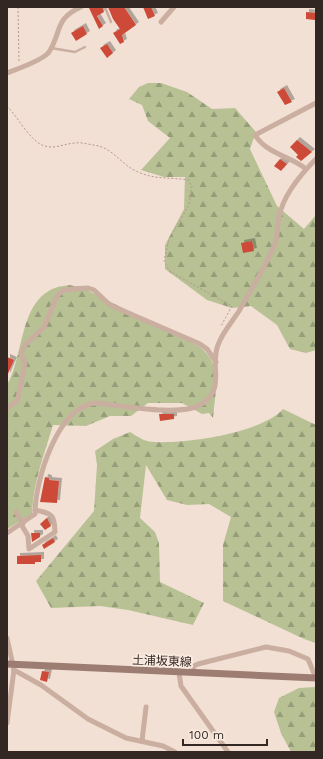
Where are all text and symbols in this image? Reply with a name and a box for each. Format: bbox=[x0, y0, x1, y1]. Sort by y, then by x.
street label: 土浦坂東線 bbox=[132, 653, 192, 669]
scale bar bbox=[183, 721, 267, 747]
text: 100 m bbox=[189, 728, 224, 742]

